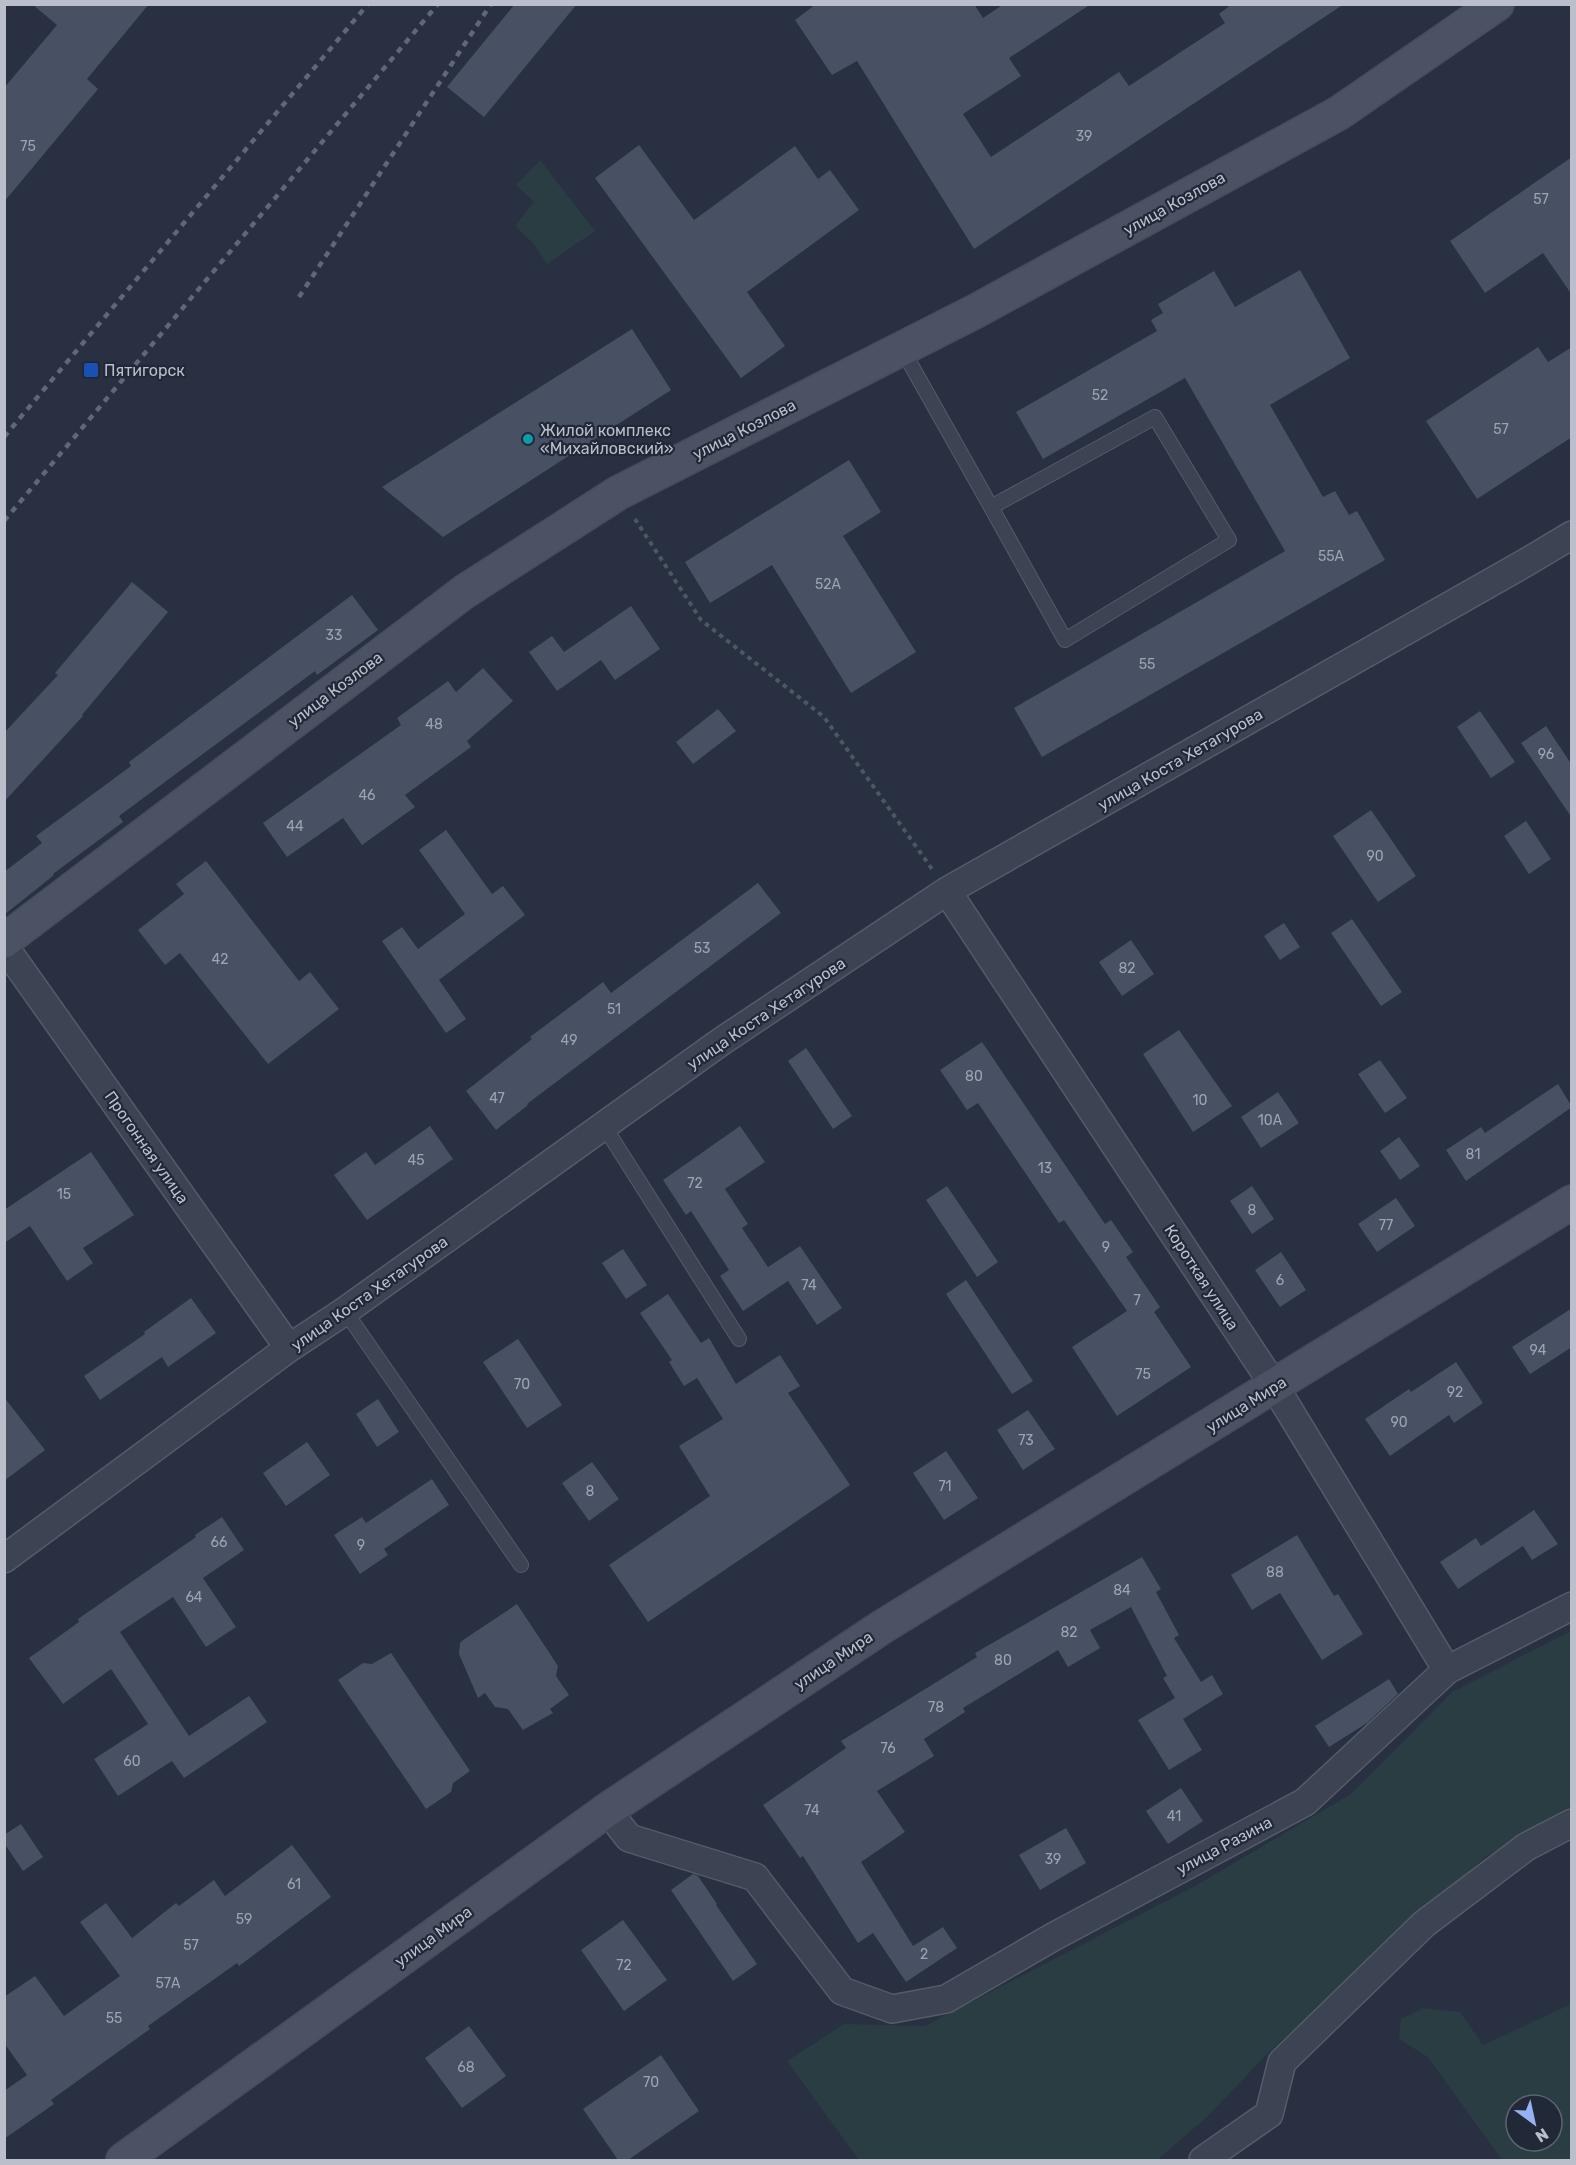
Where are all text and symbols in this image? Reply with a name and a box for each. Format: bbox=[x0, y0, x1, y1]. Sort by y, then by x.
house number: 39 bbox=[1076, 128, 1092, 145]
house number: 75 bbox=[20, 138, 36, 155]
street label: улица Козлова bbox=[1120, 168, 1228, 239]
house number: 57 bbox=[1533, 191, 1549, 208]
marker: Пятигорск bbox=[82, 361, 100, 379]
place label: Пятигорск bbox=[104, 361, 185, 380]
house number: 52 bbox=[1092, 387, 1108, 404]
street label: улица Козлова bbox=[689, 395, 799, 464]
place label: Жилой комплекс «Михайловский» bbox=[540, 421, 674, 458]
house number: 57 bbox=[1493, 421, 1509, 438]
marker: Жилой комплекс «Михайловский» bbox=[521, 432, 535, 446]
house number: 55А bbox=[1318, 548, 1345, 565]
house number: 52А bbox=[815, 576, 842, 593]
house number: 33 bbox=[326, 627, 342, 644]
street label: улица Козлова bbox=[284, 648, 386, 731]
house number: 55 bbox=[1139, 656, 1155, 673]
street label: улица Коста Хетагурова bbox=[1095, 704, 1266, 814]
house number: 48 bbox=[425, 716, 443, 733]
house number: 96 bbox=[1538, 746, 1554, 763]
house number: 46 bbox=[358, 787, 376, 804]
house number: 44 bbox=[286, 818, 304, 835]
house number: 90 bbox=[1366, 848, 1384, 865]
house number: 53 bbox=[694, 940, 710, 957]
house number: 42 bbox=[212, 951, 228, 968]
street label: улица Коста Хетагурова bbox=[683, 953, 849, 1074]
house number: 82 bbox=[1118, 960, 1136, 977]
house number: 51 bbox=[607, 1001, 621, 1018]
house number: 49 bbox=[561, 1032, 577, 1049]
house number: 80 bbox=[965, 1068, 983, 1085]
street label: Прогонная улица bbox=[101, 1087, 193, 1207]
house number: 47 bbox=[489, 1090, 505, 1107]
house number: 10 bbox=[1193, 1092, 1208, 1109]
house number: 10А bbox=[1258, 1112, 1283, 1129]
house number: 81 bbox=[1466, 1146, 1480, 1163]
house number: 45 bbox=[407, 1152, 425, 1169]
house number: 13 bbox=[1038, 1160, 1052, 1177]
house number: 72 bbox=[687, 1175, 703, 1192]
house number: 15 bbox=[57, 1186, 71, 1203]
house number: 8 bbox=[1248, 1202, 1257, 1219]
house number: 77 bbox=[1379, 1217, 1393, 1234]
street label: Короткая улица bbox=[1160, 1221, 1243, 1334]
street label: улица Коста Хетагурова bbox=[287, 1232, 451, 1355]
house number: 9 bbox=[1102, 1239, 1110, 1256]
house number: 6 bbox=[1276, 1272, 1284, 1289]
house number: 74 bbox=[801, 1277, 817, 1294]
house number: 7 bbox=[1133, 1292, 1141, 1309]
house number: 94 bbox=[1530, 1342, 1547, 1359]
house number: 75 bbox=[1135, 1366, 1151, 1383]
street label: улица Мира bbox=[1203, 1372, 1290, 1437]
house number: 70 bbox=[514, 1376, 530, 1393]
house number: 92 bbox=[1447, 1384, 1463, 1401]
house number: 90 bbox=[1390, 1414, 1408, 1431]
house number: 73 bbox=[1018, 1432, 1034, 1449]
house number: 71 bbox=[938, 1478, 952, 1495]
house number: 8 bbox=[586, 1483, 595, 1500]
house number: 66 bbox=[211, 1534, 227, 1551]
house number: 9 bbox=[357, 1537, 365, 1554]
house number: 88 bbox=[1266, 1564, 1284, 1581]
house number: 84 bbox=[1113, 1582, 1131, 1599]
house number: 64 bbox=[185, 1589, 203, 1606]
house number: 82 bbox=[1060, 1624, 1078, 1641]
street label: улица Мира bbox=[790, 1627, 876, 1694]
house number: 80 bbox=[994, 1652, 1012, 1669]
house number: 78 bbox=[928, 1699, 944, 1716]
house number: 76 bbox=[880, 1740, 896, 1757]
house number: 60 bbox=[123, 1753, 141, 1770]
house number: 74 bbox=[804, 1802, 820, 1819]
house number: 41 bbox=[1167, 1808, 1181, 1825]
street label: улица Разина bbox=[1173, 1812, 1275, 1879]
house number: 39 bbox=[1045, 1851, 1061, 1868]
house number: 61 bbox=[287, 1876, 301, 1893]
street label: улица Мира bbox=[391, 1902, 476, 1971]
house number: 59 bbox=[236, 1911, 252, 1928]
house number: 57 bbox=[183, 1937, 199, 1954]
house number: 2 bbox=[920, 1946, 928, 1963]
house number: 72 bbox=[616, 1957, 632, 1974]
house number: 57А bbox=[156, 1975, 181, 1992]
house number: 55 bbox=[106, 2010, 122, 2027]
house number: 68 bbox=[457, 2059, 475, 2076]
house number: 70 bbox=[643, 2074, 659, 2091]
north arrow bbox=[1504, 2093, 1564, 2153]
text: N bbox=[1532, 2124, 1552, 2146]

